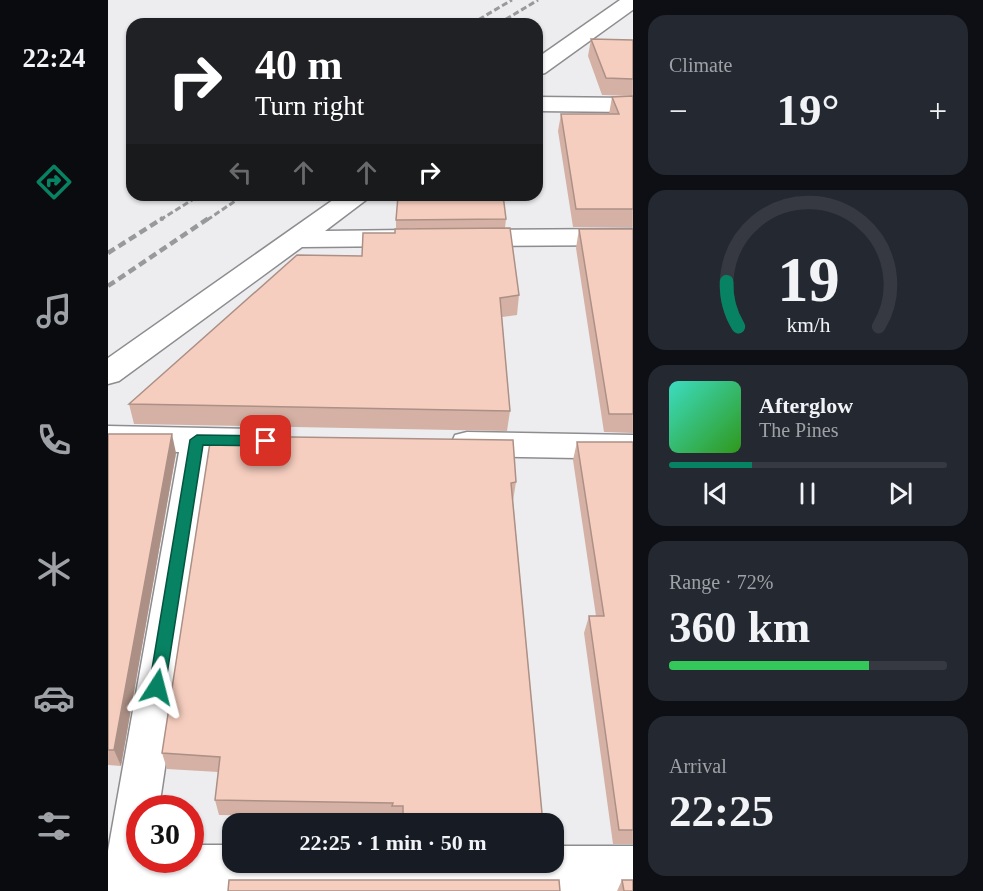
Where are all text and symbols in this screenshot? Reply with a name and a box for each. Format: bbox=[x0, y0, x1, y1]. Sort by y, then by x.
icon: right bbox=[156, 42, 234, 120]
text: 40 m bbox=[255, 42, 343, 88]
text: 22:24 bbox=[23, 43, 86, 73]
text: Climate bbox=[669, 54, 732, 76]
text: 19° bbox=[777, 85, 840, 135]
text: Turn right bbox=[255, 91, 364, 121]
text: − bbox=[669, 93, 688, 129]
text: + bbox=[928, 93, 947, 129]
icon: left bbox=[224, 156, 257, 189]
icon: ahead bbox=[287, 156, 320, 189]
icon: ahead bbox=[350, 156, 383, 189]
icon: right bbox=[413, 156, 446, 189]
icon: directions bbox=[33, 161, 75, 203]
text: 19 bbox=[777, 245, 839, 314]
icon: music bbox=[33, 290, 75, 332]
text: km/h bbox=[786, 314, 830, 338]
text: Afterglow bbox=[759, 393, 853, 418]
pin bbox=[240, 415, 291, 466]
icon: phone bbox=[33, 419, 75, 461]
text: The Pines bbox=[759, 419, 838, 441]
icon: arrive bbox=[249, 424, 282, 457]
icon: previous bbox=[699, 477, 732, 510]
icon: pause bbox=[791, 477, 824, 510]
icon: next bbox=[884, 477, 917, 510]
icon: climate bbox=[33, 548, 75, 590]
text: Range · 72% bbox=[669, 571, 773, 593]
text: 360 km bbox=[669, 602, 810, 652]
position arrow bbox=[125, 655, 189, 719]
icon: car bbox=[33, 677, 75, 719]
text: Arrival bbox=[669, 755, 727, 777]
text: 22:25 bbox=[669, 786, 774, 836]
speed limit sign: 30 bbox=[126, 795, 204, 873]
icon: filters bbox=[33, 805, 75, 847]
text: 22:25 · 1 min · 50 m bbox=[300, 830, 487, 855]

